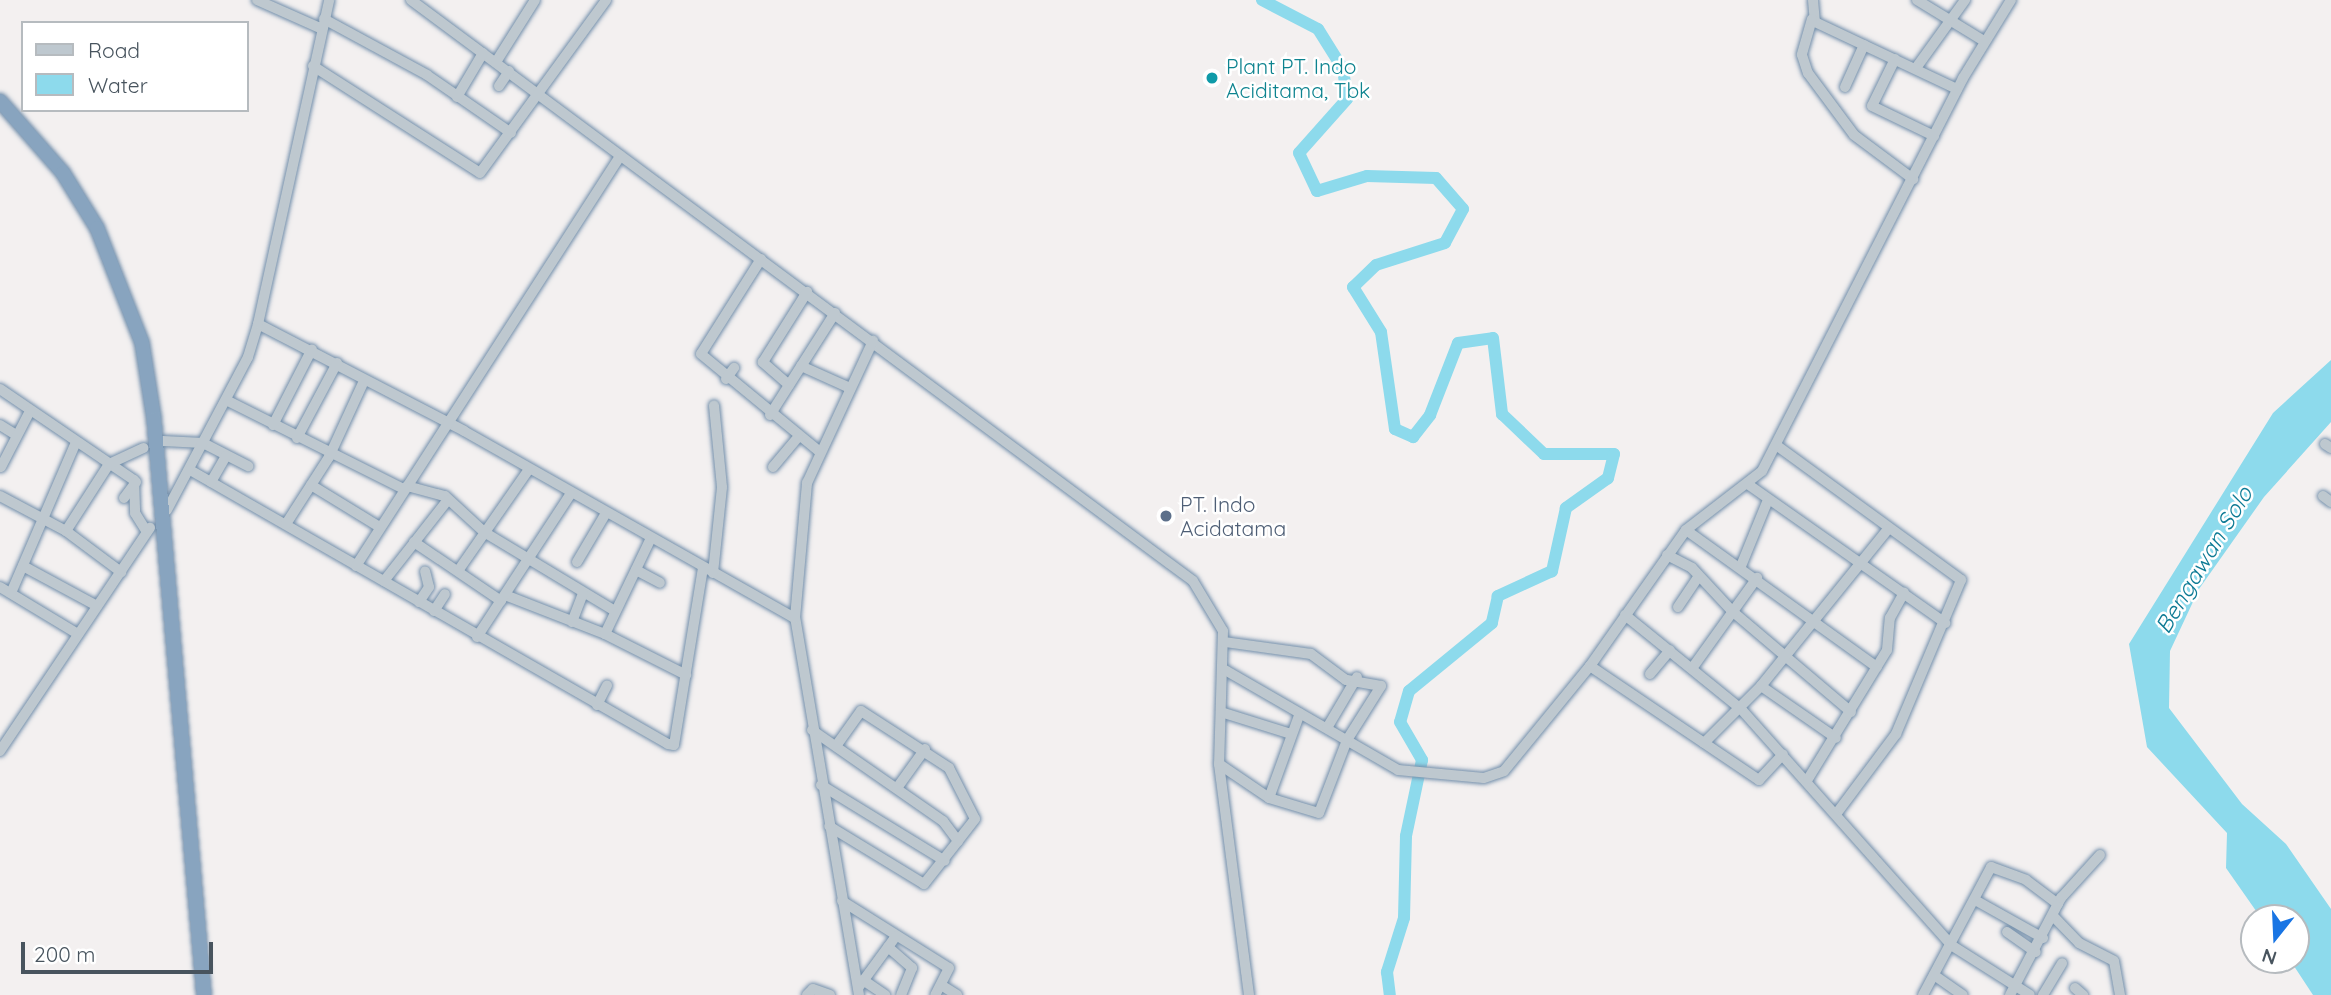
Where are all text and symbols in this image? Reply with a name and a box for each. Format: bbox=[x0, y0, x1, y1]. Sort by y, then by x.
legend bbox=[21, 21, 248, 112]
text: Road bbox=[88, 37, 140, 63]
place label: Plant PT. Indo Aciditama, Tbk bbox=[1226, 53, 1370, 103]
marker: Plant PT. Indo Aciditama, Tbk bbox=[1204, 70, 1220, 86]
text: Water bbox=[88, 72, 148, 98]
water label: Bengawan Solo bbox=[2149, 482, 2259, 638]
place label: PT. Indo Acidatama bbox=[1180, 491, 1286, 541]
marker: PT. Indo Acidatama bbox=[1158, 508, 1174, 524]
north arrow bbox=[2240, 904, 2310, 974]
scale bar bbox=[24, 928, 217, 972]
text: 200 m bbox=[34, 941, 96, 967]
text: N bbox=[2259, 943, 2279, 971]

